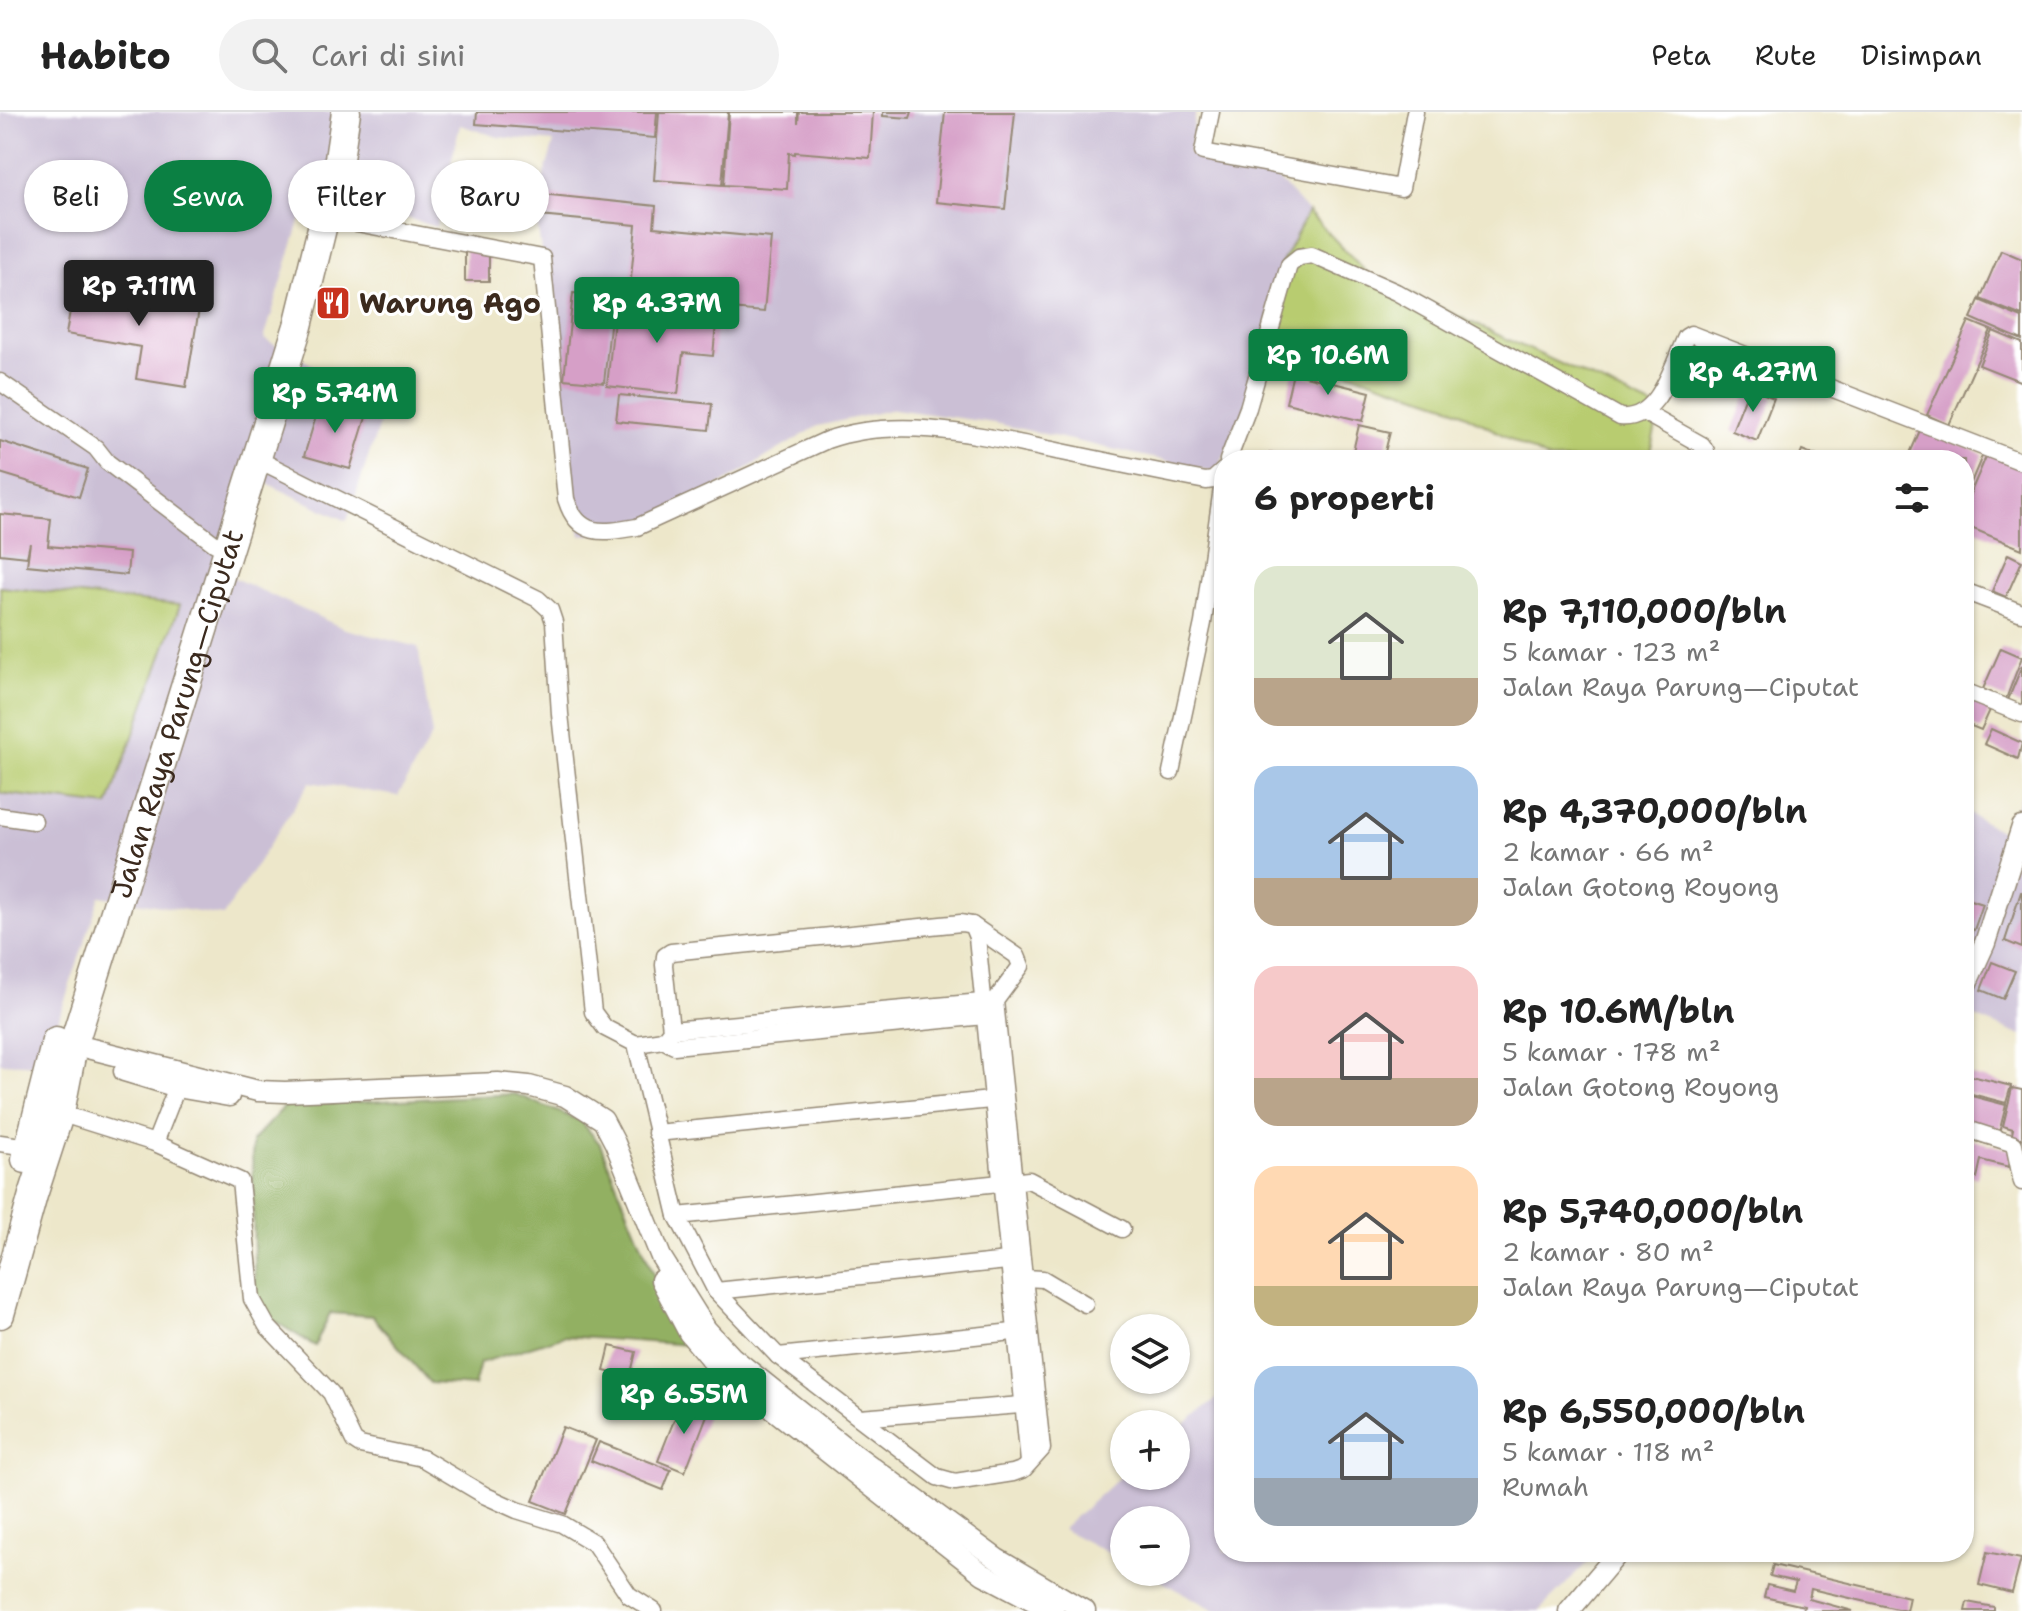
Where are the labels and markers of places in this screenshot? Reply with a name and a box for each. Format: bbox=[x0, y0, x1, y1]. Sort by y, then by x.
pin: Rp 7.11M bbox=[56, 260, 222, 328]
pin: Rp 4.37M bbox=[574, 277, 740, 345]
restaurant icon: Warung Ago bbox=[314, 284, 352, 322]
place label: Warung Ago bbox=[359, 284, 541, 322]
pin: Rp 10.6M bbox=[1245, 329, 1411, 397]
pin: Rp 4.27M bbox=[1670, 346, 1836, 414]
pin: Rp 5.74M bbox=[252, 367, 418, 435]
pin: Rp 6.55M bbox=[601, 1368, 767, 1436]

